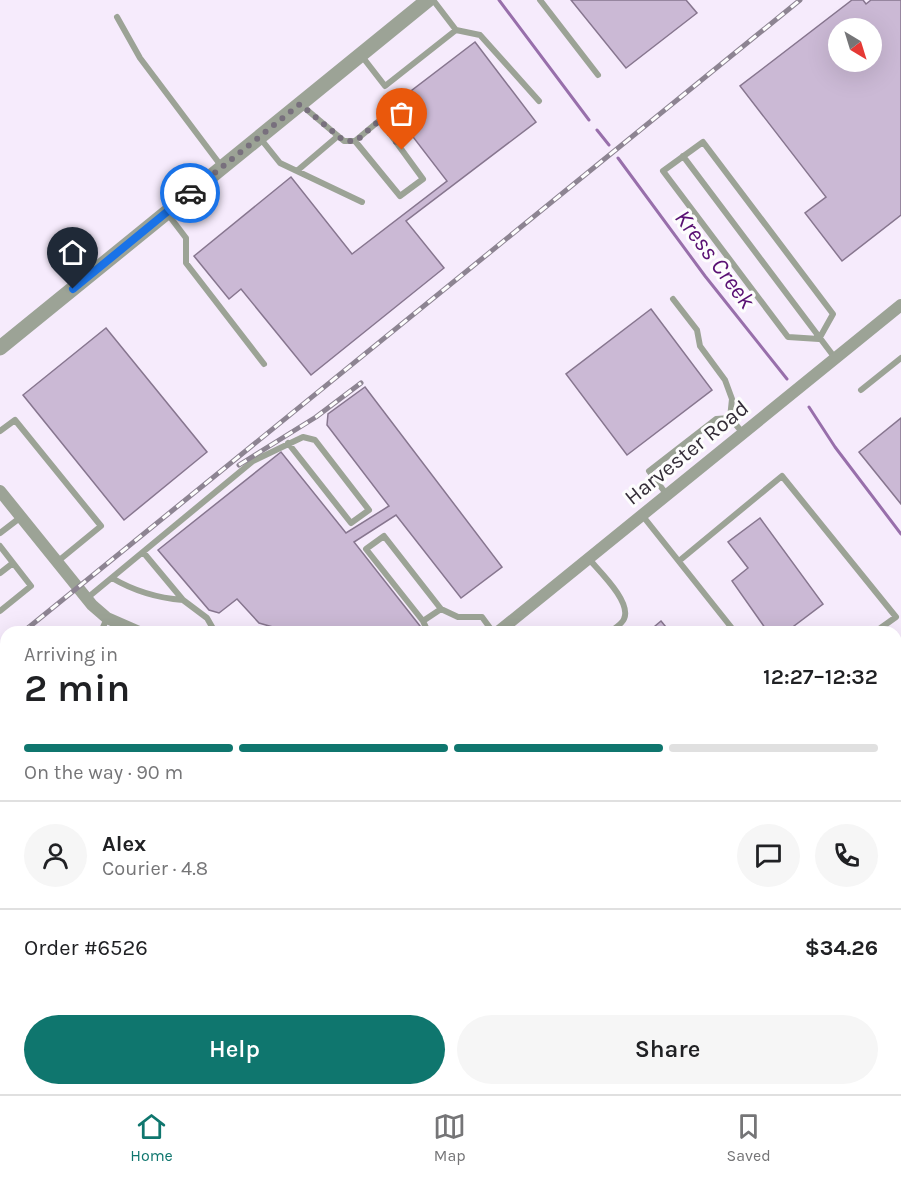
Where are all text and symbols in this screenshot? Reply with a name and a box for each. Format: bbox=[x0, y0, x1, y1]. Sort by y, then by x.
north arrow bbox=[828, 18, 882, 72]
map controls bbox=[828, 18, 882, 72]
pin bbox=[376, 88, 427, 150]
icon: bag bbox=[385, 97, 418, 130]
courier bbox=[160, 163, 220, 223]
icon: car bbox=[174, 177, 207, 210]
water label: Kress Creek bbox=[669, 204, 762, 314]
pin bbox=[47, 227, 98, 289]
icon: home bbox=[56, 236, 89, 269]
street label: Harvester Road bbox=[619, 395, 754, 511]
text: Arriving in bbox=[24, 643, 118, 666]
text: 12:27–12:32 bbox=[763, 664, 878, 690]
text: 2 min bbox=[24, 665, 130, 711]
text: On the way · 90 m bbox=[24, 761, 183, 784]
button: person bbox=[24, 824, 87, 887]
button: chat bbox=[737, 824, 800, 887]
button: phone bbox=[815, 824, 878, 887]
text: Alex bbox=[102, 831, 146, 857]
text: Courier · 4.8 bbox=[102, 857, 208, 880]
text: Order #6526 bbox=[24, 935, 148, 961]
text: $34.26 bbox=[805, 935, 878, 961]
button: Help bbox=[24, 1015, 445, 1084]
button: Share bbox=[457, 1015, 878, 1084]
tab: Home bbox=[130, 1110, 173, 1165]
tab: Map bbox=[433, 1110, 466, 1165]
tab: Saved bbox=[727, 1110, 771, 1165]

